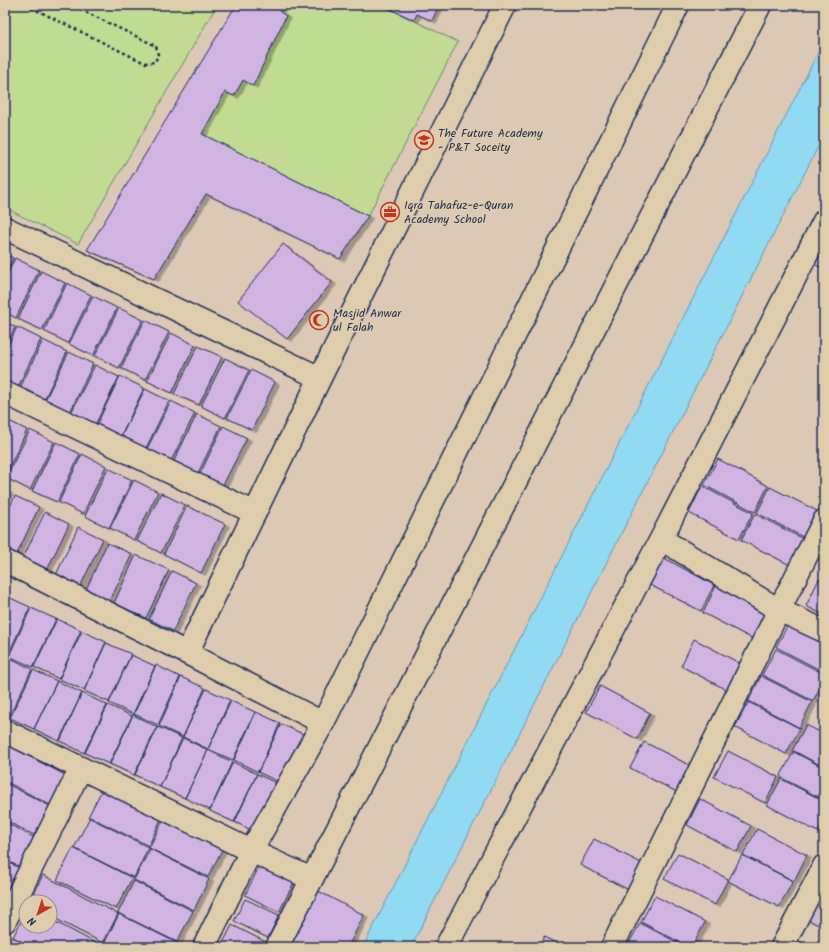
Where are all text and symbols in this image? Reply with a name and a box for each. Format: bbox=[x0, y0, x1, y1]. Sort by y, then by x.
place label: The Future Academy - P&T Soceity bbox=[438, 124, 543, 157]
school or university icon: The Future Academy - P&T Soceity bbox=[413, 129, 435, 151]
place label: Iqra Tahafuz-e-Quran Academy School bbox=[404, 196, 513, 229]
office icon: Iqra Tahafuz-e-Quran Academy School bbox=[379, 201, 401, 223]
place label: Masjid Anwar ul Falah bbox=[333, 304, 402, 337]
mosque icon: Masjid Anwar ul Falah bbox=[308, 309, 330, 331]
north arrow bbox=[18, 894, 58, 934]
text: N bbox=[24, 912, 41, 930]

